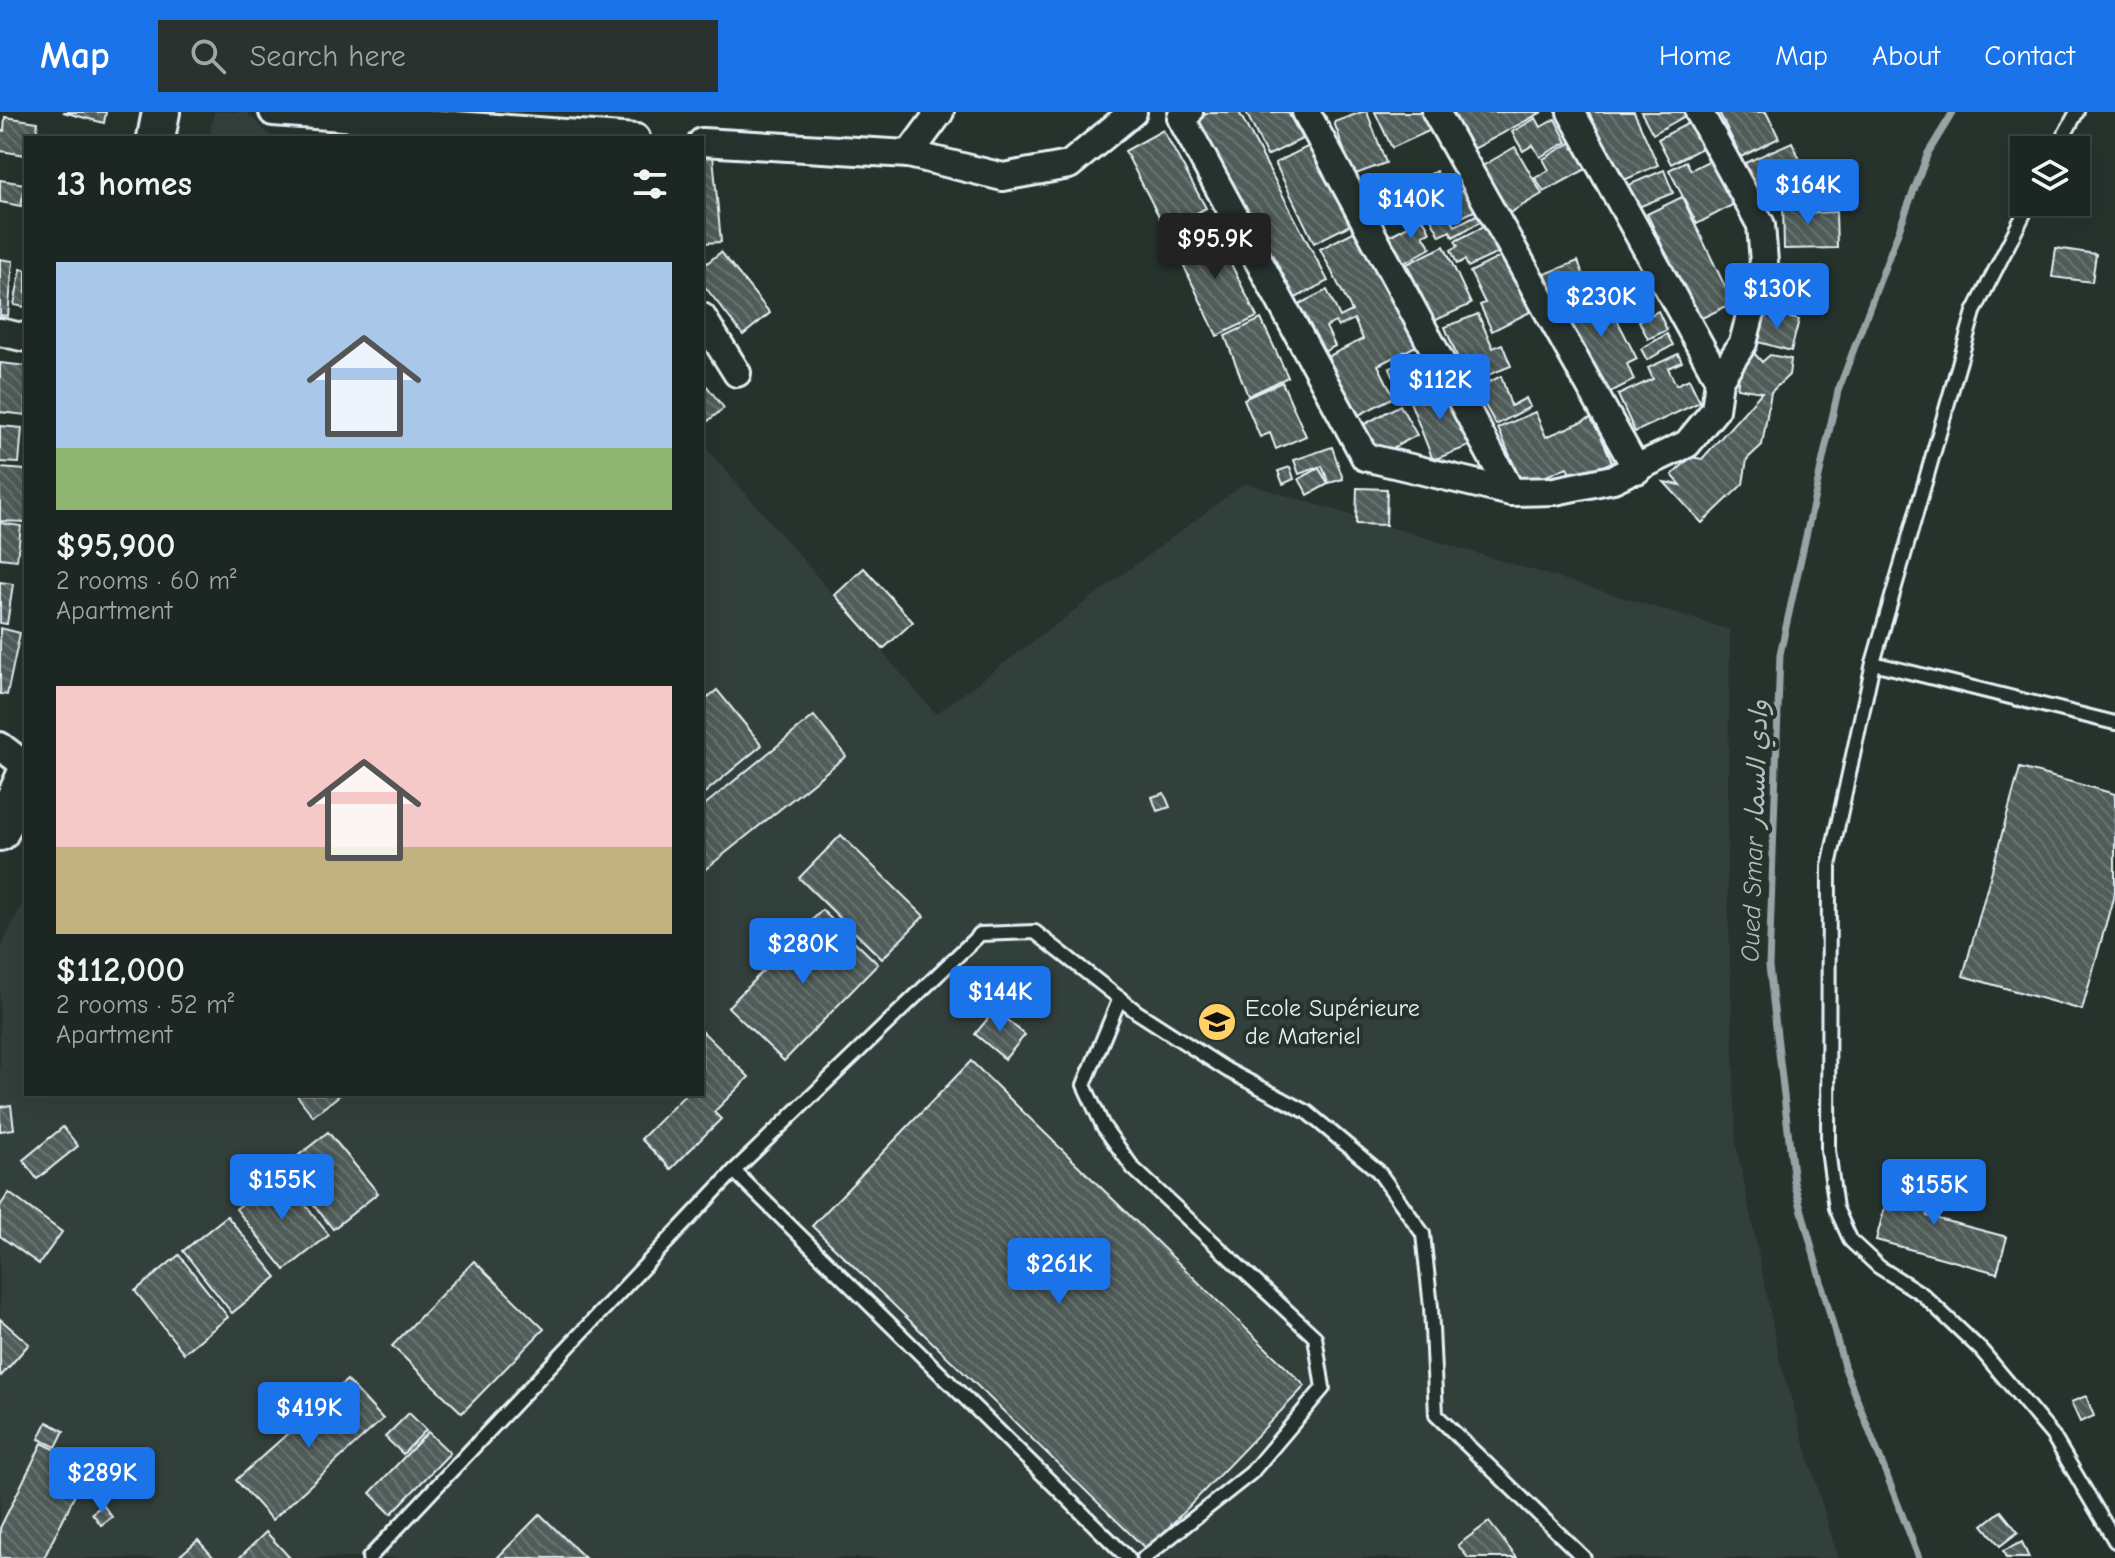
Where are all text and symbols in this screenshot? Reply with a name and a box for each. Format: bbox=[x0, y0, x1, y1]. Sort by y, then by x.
search box bbox=[158, 20, 718, 92]
text: Map bbox=[40, 34, 110, 78]
icon: search bbox=[186, 34, 230, 78]
text: Search here bbox=[250, 39, 406, 74]
text: Home bbox=[1659, 40, 1731, 72]
text: Map bbox=[1775, 40, 1828, 72]
text: About bbox=[1872, 40, 1940, 72]
text: Contact bbox=[1984, 40, 2075, 72]
map controls bbox=[2010, 136, 2090, 216]
button: layers bbox=[2010, 136, 2090, 216]
pin: $164K bbox=[1752, 159, 1864, 227]
icon: filters bbox=[628, 162, 672, 206]
text: 13 homes bbox=[56, 164, 192, 204]
text: $164K bbox=[1775, 170, 1841, 200]
pin: $140K bbox=[1355, 173, 1467, 241]
text: $140K bbox=[1377, 184, 1445, 214]
pin: $95.9K bbox=[1150, 213, 1280, 281]
text: $95.9K bbox=[1177, 224, 1253, 254]
pin: $130K bbox=[1721, 263, 1833, 331]
pin: $230K bbox=[1545, 271, 1657, 339]
text: $130K bbox=[1743, 274, 1811, 304]
text: $230K bbox=[1566, 282, 1636, 312]
icon: home bbox=[292, 314, 436, 458]
pin: $112K bbox=[1384, 354, 1496, 422]
text: $112K bbox=[1408, 365, 1472, 395]
text: $95,900 bbox=[56, 526, 175, 566]
text: 2 rooms · 60 m² bbox=[56, 566, 237, 596]
text: Apartment bbox=[56, 596, 172, 626]
water label: Oued Smar وادي السمار bbox=[1735, 699, 1778, 963]
icon: home bbox=[292, 738, 436, 882]
pin: $280K bbox=[747, 918, 859, 986]
text: $280K bbox=[767, 929, 839, 959]
text: $112,000 bbox=[56, 950, 185, 990]
pin: $144K bbox=[944, 966, 1056, 1034]
text: $144K bbox=[968, 977, 1032, 1007]
text: 2 rooms · 52 m² bbox=[56, 990, 234, 1020]
place label: Ecole Supérieure de Materiel bbox=[1245, 994, 1420, 1050]
school or university icon: Ecole Supérieure de Materiel bbox=[1196, 1001, 1238, 1043]
text: Apartment bbox=[56, 1020, 172, 1050]
pin: $155K bbox=[226, 1154, 338, 1222]
pin: $155K bbox=[1878, 1159, 1990, 1227]
text: $155K bbox=[248, 1165, 316, 1195]
text: $155K bbox=[1900, 1170, 1968, 1200]
pin: $261K bbox=[1003, 1238, 1115, 1306]
text: $261K bbox=[1025, 1249, 1093, 1279]
pin: $419K bbox=[253, 1382, 365, 1450]
text: $419K bbox=[276, 1393, 342, 1423]
pin: $289K bbox=[46, 1447, 158, 1515]
text: $289K bbox=[67, 1458, 137, 1488]

